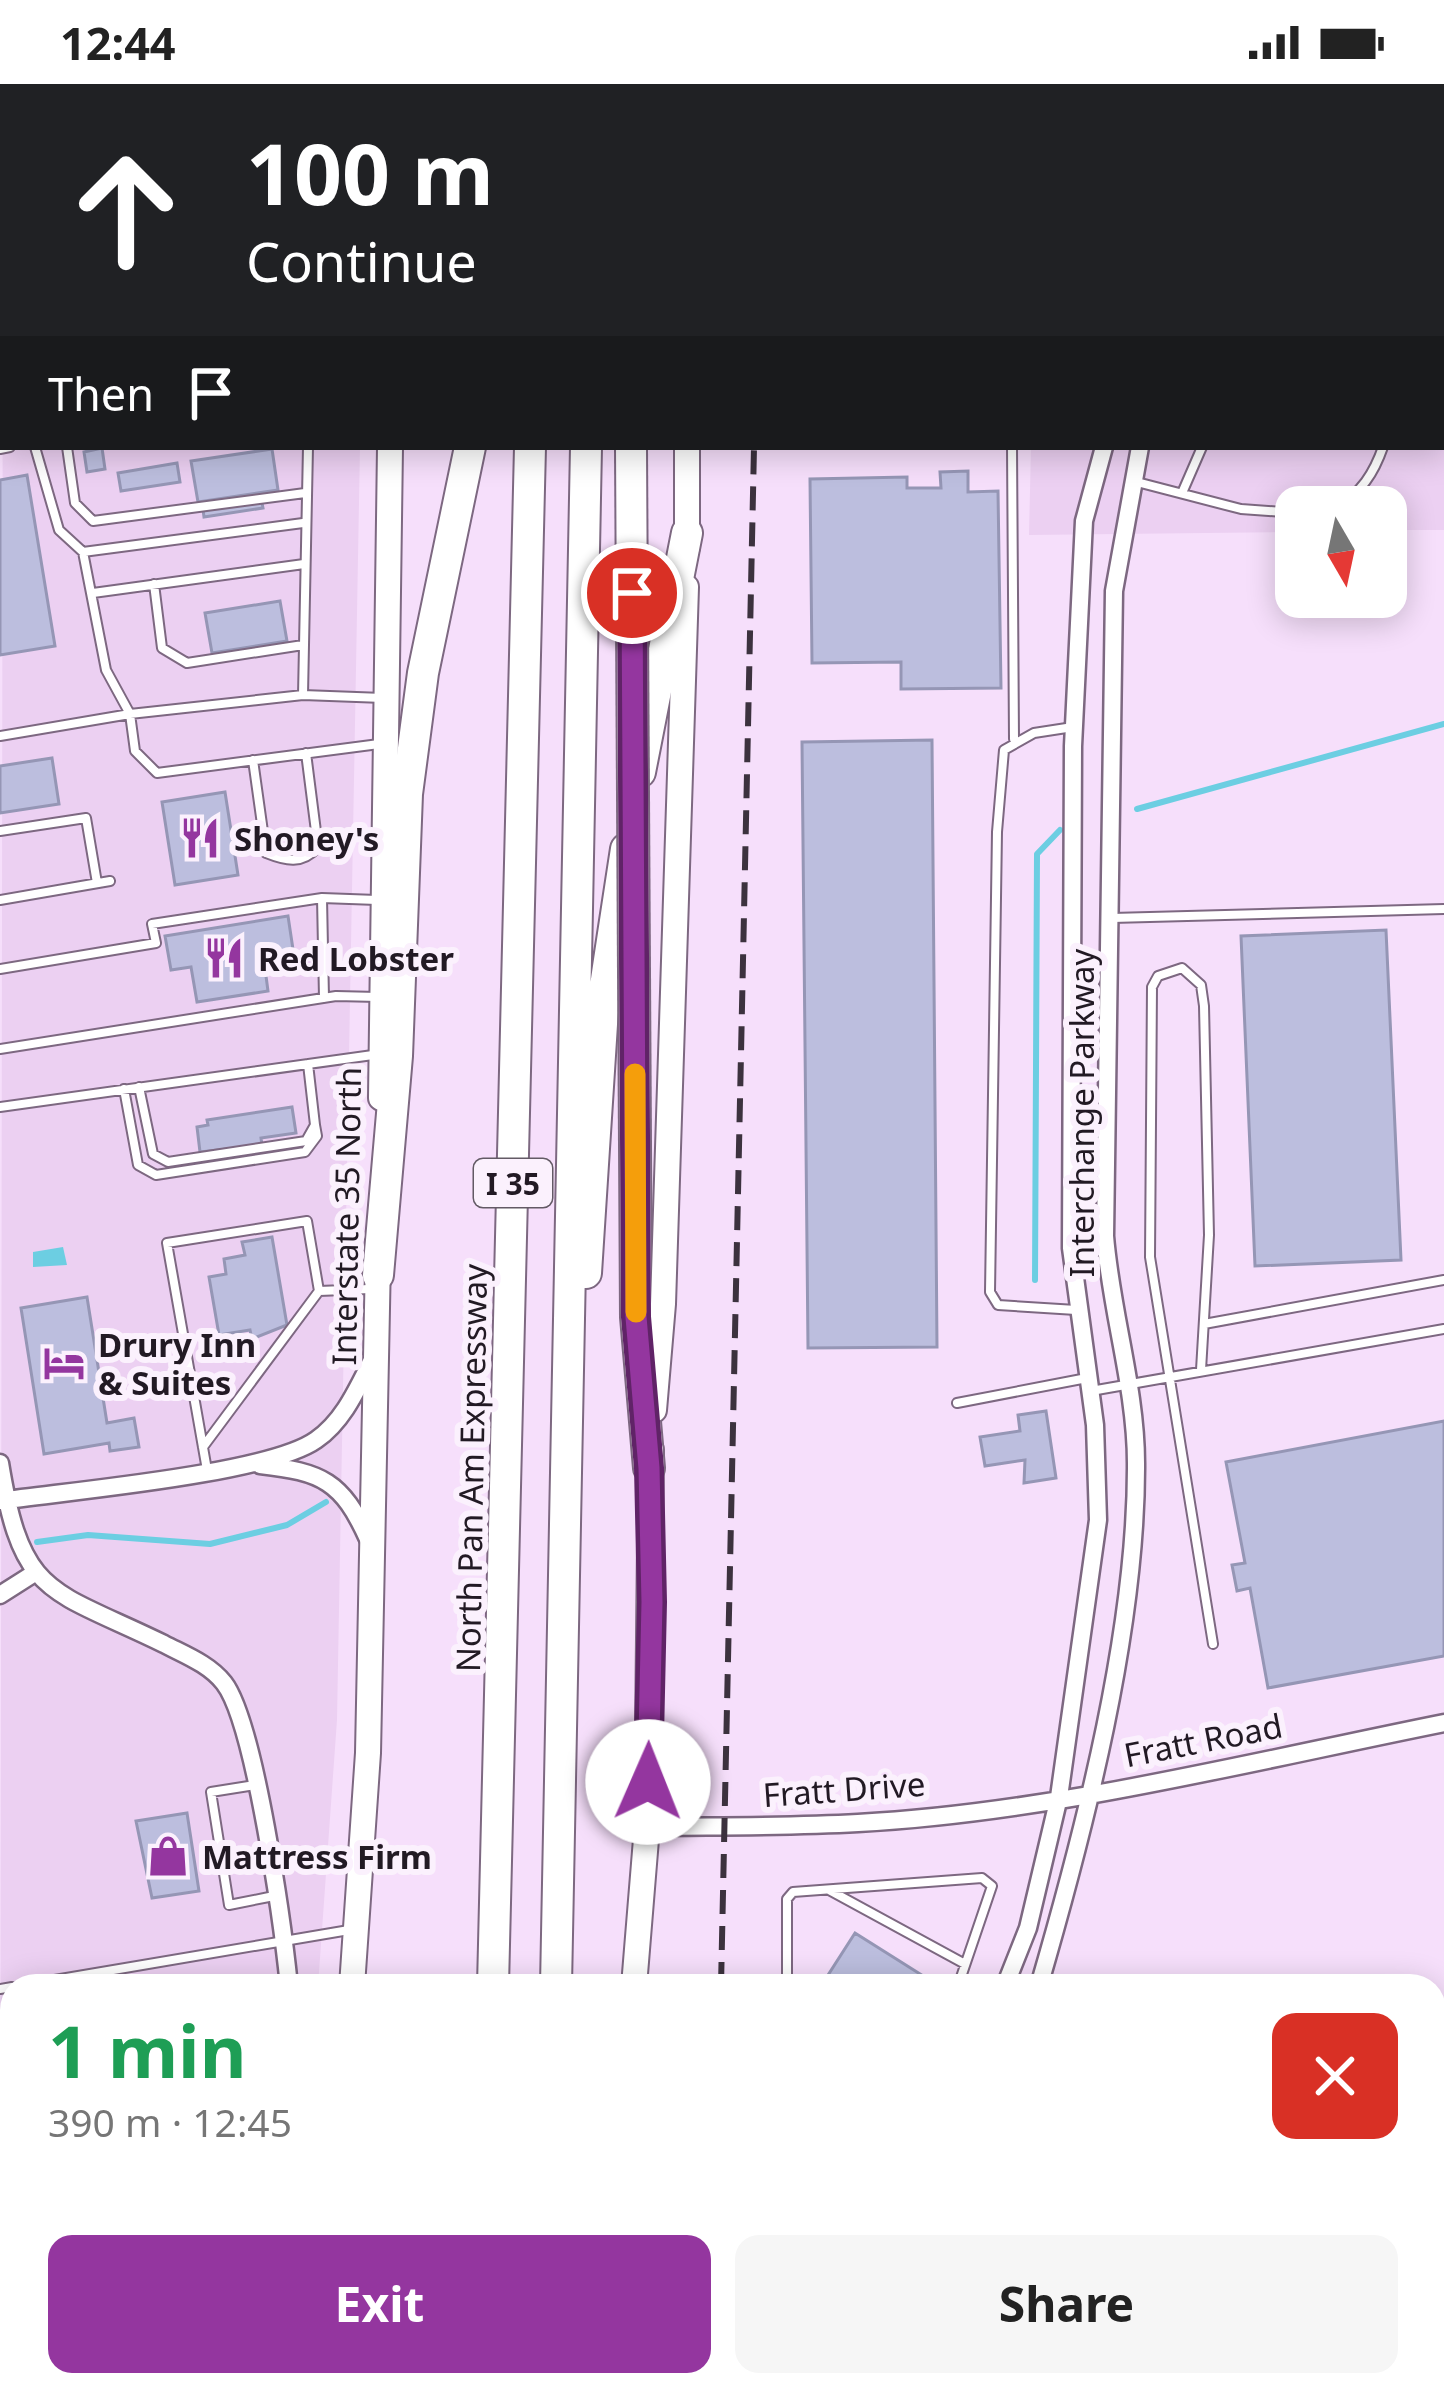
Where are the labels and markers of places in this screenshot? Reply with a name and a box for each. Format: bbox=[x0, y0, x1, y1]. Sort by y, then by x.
pin bbox=[581, 542, 683, 644]
restaurant icon: Shoney's bbox=[177, 815, 223, 861]
place label: Shoney's bbox=[234, 816, 379, 861]
restaurant icon: Red Lobster bbox=[201, 935, 247, 981]
place label: Red Lobster bbox=[258, 936, 454, 981]
place label: Drury Inn & Suites bbox=[98, 1322, 256, 1405]
hotel icon: Drury Inn & Suites bbox=[41, 1340, 87, 1386]
shop icon: Mattress Firm bbox=[145, 1833, 191, 1879]
place label: Mattress Firm bbox=[202, 1834, 432, 1879]

